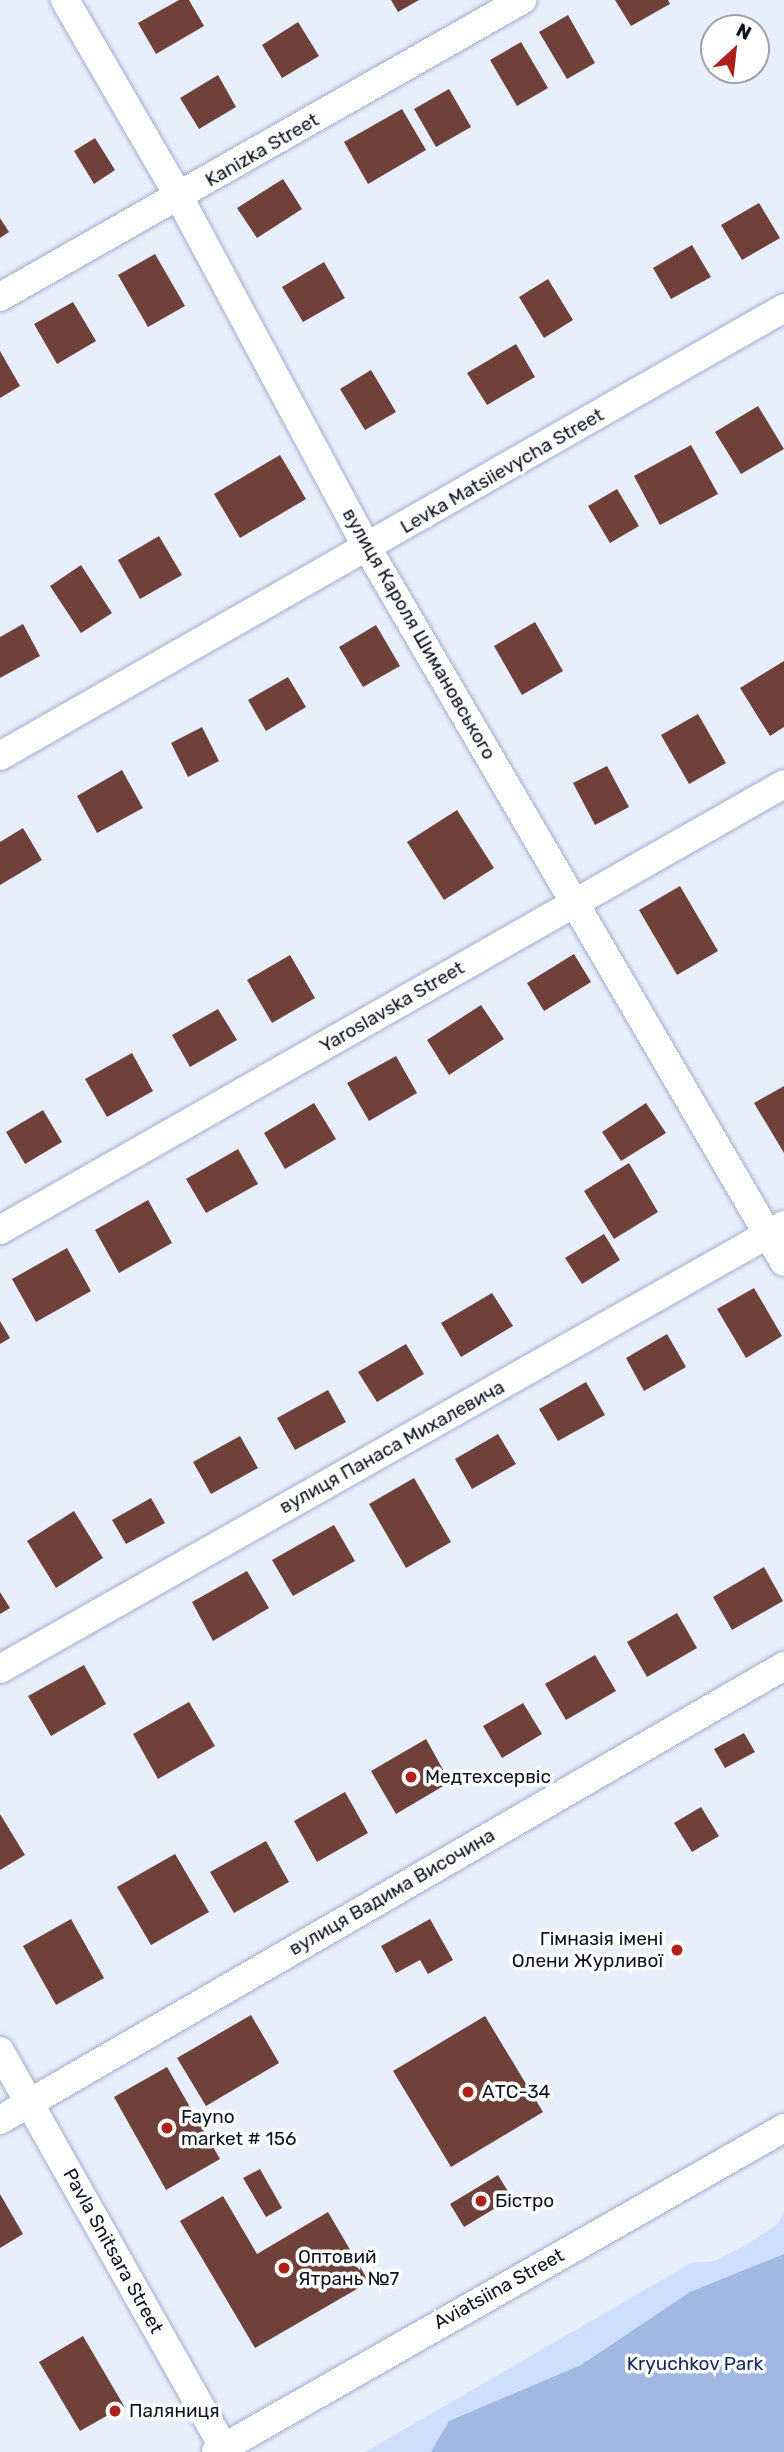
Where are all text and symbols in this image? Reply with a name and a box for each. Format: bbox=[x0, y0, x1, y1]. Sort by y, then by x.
north arrow bbox=[700, 14, 770, 84]
text: N bbox=[733, 18, 755, 45]
street label: Kanizka Street bbox=[201, 108, 323, 192]
street label: Levka Matsiievycha Street bbox=[396, 403, 608, 539]
street label: вулиця Кароля Шимановського bbox=[338, 504, 500, 764]
street label: Yaroslavska Street bbox=[316, 956, 468, 1058]
street label: вулиця Панаса Михалевича bbox=[275, 1376, 509, 1518]
place label: Медтехсервіс bbox=[425, 1766, 551, 1788]
marker: Медтехсервіс bbox=[403, 1769, 419, 1785]
street label: вулиця Вадима Височина bbox=[285, 1824, 499, 1960]
place label: Гімназія імені Олени Журливої bbox=[512, 1928, 663, 1972]
marker: Гімназія імені Олени Журливої bbox=[669, 1942, 685, 1958]
place label: АТС-34 bbox=[482, 2081, 550, 2103]
marker: АТС-34 bbox=[460, 2084, 476, 2100]
place label: Fayno market # 156 bbox=[181, 2106, 296, 2150]
marker: Fayno market # 156 bbox=[159, 2120, 175, 2136]
street label: Pavla Snitsara Street bbox=[58, 2164, 168, 2338]
place label: Бістро bbox=[495, 2190, 554, 2212]
marker: Бістро bbox=[473, 2193, 489, 2209]
street label: Aviatsiina Street bbox=[430, 2244, 568, 2334]
place label: Оптовий Ятрань №7 bbox=[298, 2246, 399, 2290]
marker: Оптовий Ятрань №7 bbox=[276, 2260, 292, 2276]
park label: Kryuchkov Park bbox=[626, 2353, 764, 2375]
place label: Паляниця bbox=[129, 2400, 220, 2422]
marker: Паляниця bbox=[107, 2403, 123, 2419]

